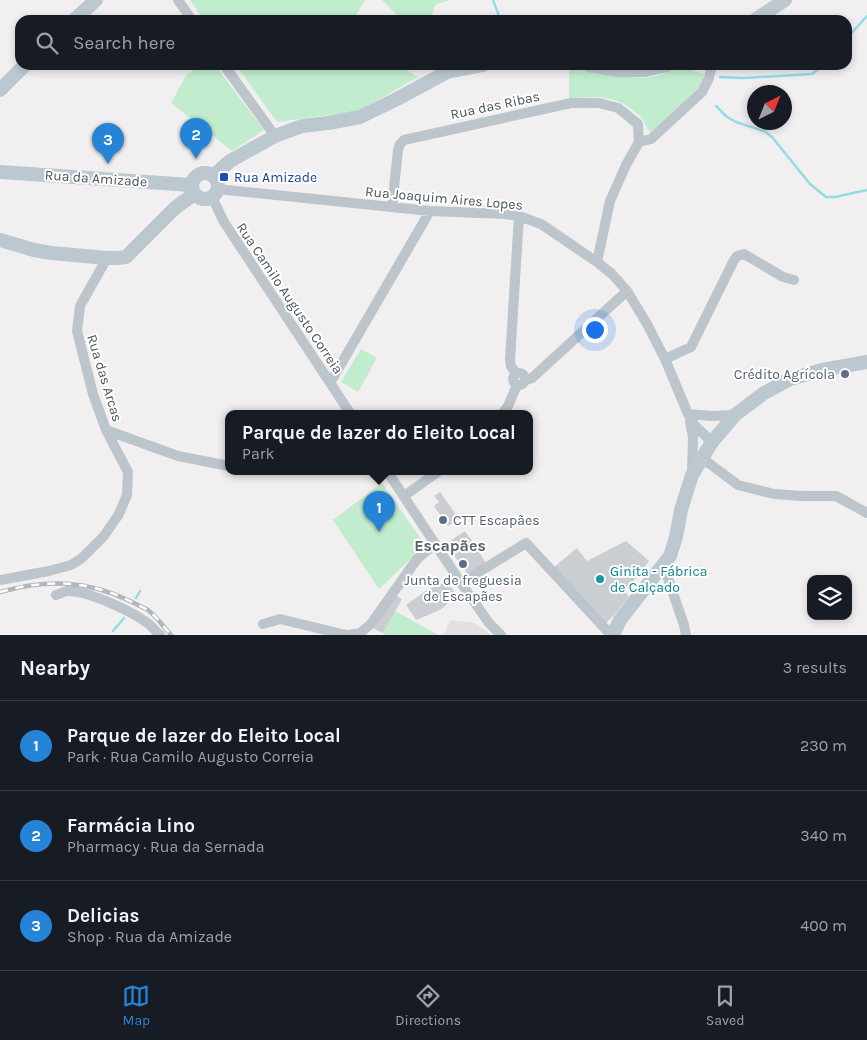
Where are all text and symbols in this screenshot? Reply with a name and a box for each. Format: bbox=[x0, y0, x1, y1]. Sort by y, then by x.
search box bbox=[15, 15, 852, 70]
icon: search bbox=[33, 29, 61, 57]
text: Search here bbox=[73, 32, 175, 54]
north arrow bbox=[747, 85, 792, 130]
street label: Rua das Ribas bbox=[449, 88, 541, 123]
pin: 2 bbox=[180, 118, 212, 159]
pin: 3 bbox=[92, 123, 124, 164]
street label: Rua da Amizade bbox=[44, 166, 148, 191]
place label: Rua Amizade bbox=[234, 169, 317, 186]
marker: Rua Amizade bbox=[218, 171, 230, 183]
street label: Rua Joaquim Aires Lopes bbox=[364, 183, 524, 214]
street label: Rua Camilo Augusto Correia bbox=[233, 220, 347, 377]
your location bbox=[582, 317, 608, 343]
street label: Rua das Arcas bbox=[83, 333, 126, 424]
place label: Crédito Agrícola bbox=[734, 366, 835, 383]
marker: Crédito Agrícola bbox=[839, 368, 851, 380]
popup bbox=[225, 410, 533, 475]
text: Parque de lazer do Eleito Local bbox=[242, 422, 516, 444]
text: Park bbox=[242, 444, 275, 463]
pin: 1 bbox=[363, 491, 395, 532]
place label: CTT Escapães bbox=[453, 512, 540, 529]
marker: CTT Escapães bbox=[437, 514, 449, 526]
district label: Escapães bbox=[414, 536, 486, 555]
marker: Junta de freguesia de Escapães bbox=[457, 558, 469, 570]
place label: Ginita - Fábrica de Calçado bbox=[610, 563, 707, 596]
place label: Junta de freguesia de Escapães bbox=[404, 572, 522, 605]
marker: Ginita - Fábrica de Calçado bbox=[594, 573, 606, 585]
map controls bbox=[807, 575, 852, 620]
button: layers bbox=[807, 575, 852, 620]
text: Nearby bbox=[20, 656, 90, 680]
text: 3 results bbox=[783, 658, 847, 677]
text: Parque de lazer do Eleito Local bbox=[67, 725, 341, 747]
text: 1 bbox=[33, 736, 39, 755]
text: 230 m bbox=[800, 736, 847, 755]
text: Park · Rua Camilo Augusto Correia bbox=[67, 747, 314, 766]
text: Farmácia Lino bbox=[67, 815, 195, 837]
text: 2 bbox=[31, 826, 41, 845]
text: 340 m bbox=[800, 826, 847, 845]
text: Pharmacy · Rua da Sernada bbox=[67, 837, 265, 856]
text: Delicias bbox=[67, 905, 140, 927]
text: 3 bbox=[31, 916, 41, 935]
text: 400 m bbox=[800, 916, 847, 935]
text: Shop · Rua da Amizade bbox=[67, 927, 232, 946]
tab: Map bbox=[122, 982, 150, 1029]
tab: Directions bbox=[395, 982, 461, 1029]
tab: Saved bbox=[706, 982, 745, 1029]

